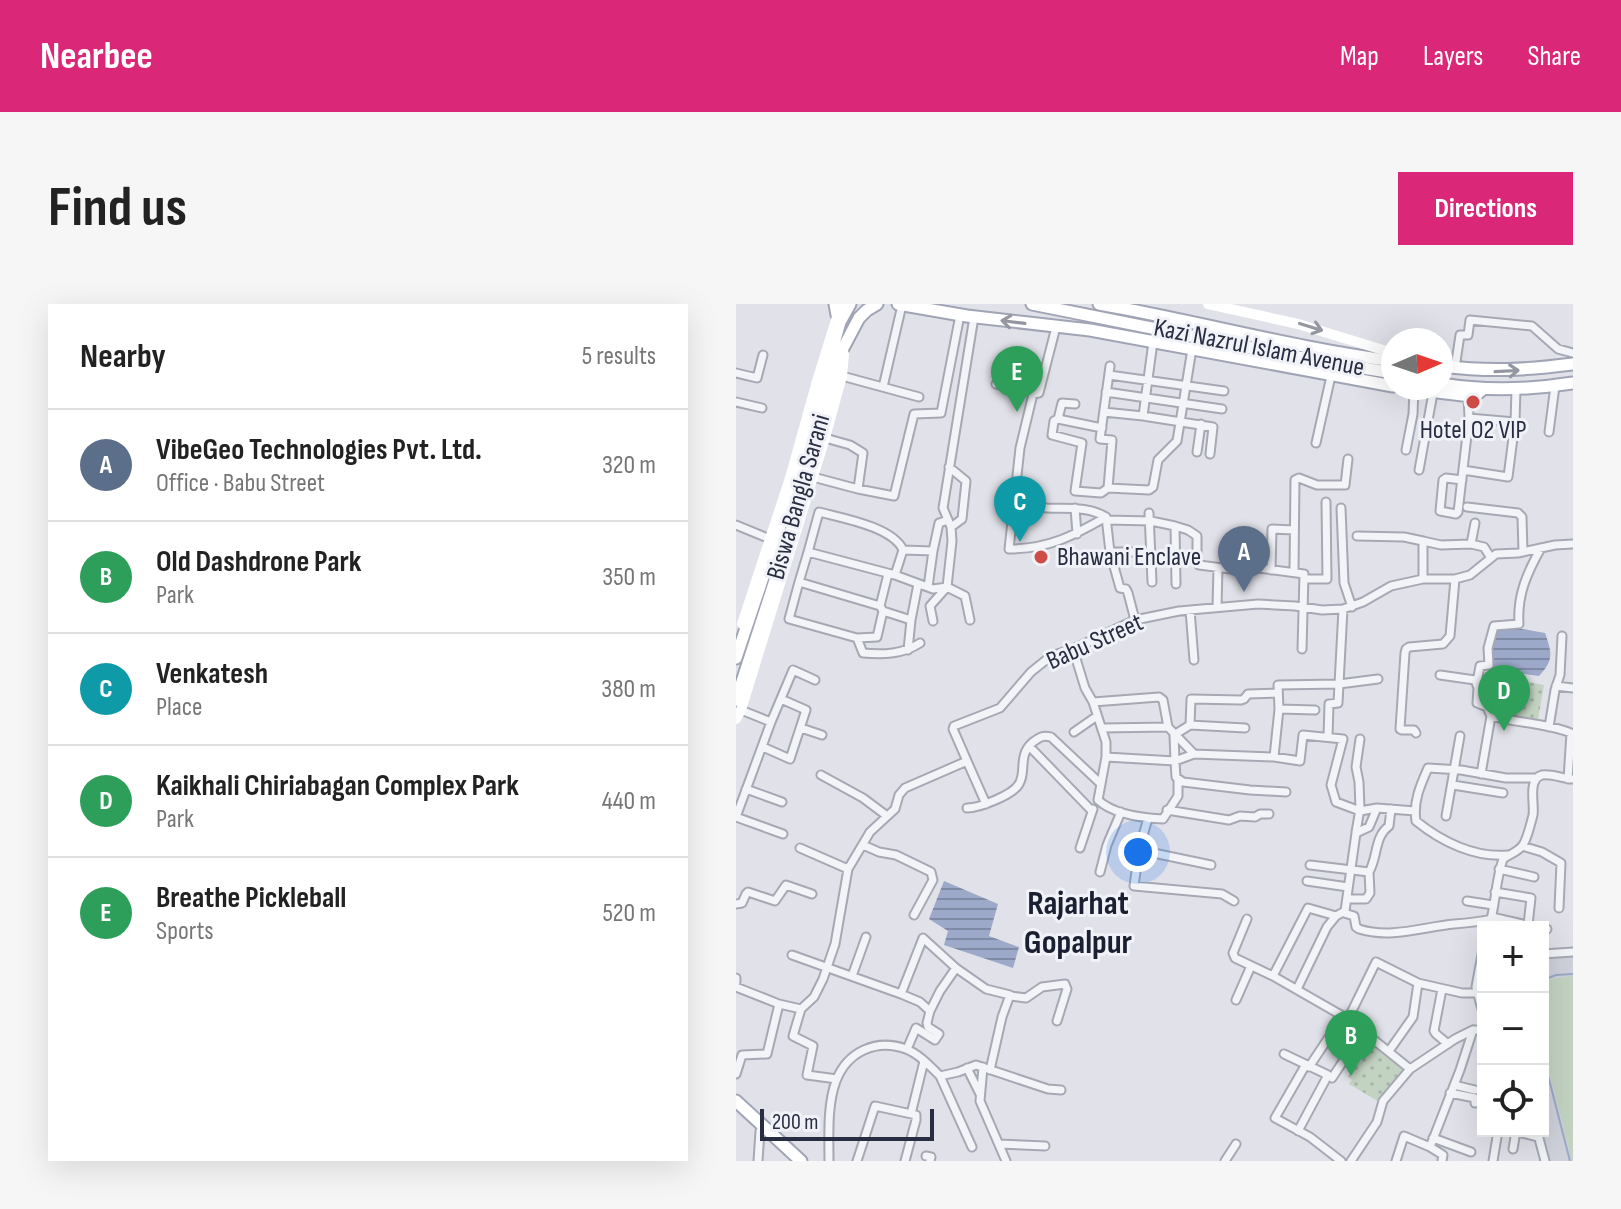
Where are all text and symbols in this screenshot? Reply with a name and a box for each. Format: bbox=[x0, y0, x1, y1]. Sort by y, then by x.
text: Nearbee bbox=[40, 34, 153, 79]
text: Map bbox=[1340, 40, 1379, 73]
text: Layers bbox=[1423, 40, 1483, 73]
text: Share bbox=[1527, 40, 1581, 73]
button: Directions bbox=[1398, 172, 1573, 245]
text: Find us bbox=[48, 175, 187, 242]
street label: Kazi Nazrul Islam Avenue bbox=[1151, 312, 1367, 384]
one-way arrow bbox=[1000, 314, 1027, 329]
one-way arrow bbox=[1298, 321, 1323, 336]
north arrow bbox=[1381, 328, 1453, 400]
text: Nearby bbox=[80, 336, 166, 377]
text: 5 results bbox=[582, 341, 656, 372]
pin: E bbox=[991, 346, 1043, 412]
one-way arrow bbox=[1493, 363, 1520, 378]
marker: Hotel O2 VIP bbox=[1464, 393, 1482, 411]
street label: Biswa Bangla Sarani bbox=[761, 411, 837, 583]
place label: Hotel O2 VIP bbox=[1420, 415, 1526, 446]
text: VibeGeo Technologies Pvt. Ltd. bbox=[156, 432, 482, 468]
text: A bbox=[100, 450, 112, 481]
text: 320 m bbox=[602, 450, 656, 481]
text: Office · Babu Street bbox=[156, 468, 325, 499]
pin: C bbox=[994, 476, 1046, 542]
pin: A bbox=[1218, 526, 1270, 592]
place label: Bhawani Enclave bbox=[1057, 542, 1201, 573]
text: Old Dashdrone Park bbox=[156, 544, 361, 580]
marker: Bhawani Enclave bbox=[1032, 548, 1050, 566]
text: B bbox=[100, 562, 112, 593]
text: 350 m bbox=[602, 562, 656, 593]
text: Park bbox=[156, 580, 194, 611]
street label: Babu Street bbox=[1042, 607, 1148, 677]
text: Venkatesh bbox=[156, 656, 268, 692]
pin: D bbox=[1478, 665, 1530, 731]
text: C bbox=[99, 674, 113, 705]
text: 380 m bbox=[601, 674, 656, 705]
text: Place bbox=[156, 692, 203, 723]
text: Kaikhali Chiriabagan Complex Park bbox=[156, 768, 519, 804]
text: D bbox=[99, 786, 113, 817]
text: 440 m bbox=[602, 786, 656, 817]
text: Park bbox=[156, 804, 194, 835]
your location bbox=[1118, 832, 1158, 872]
text: Breathe Pickleball bbox=[156, 880, 346, 916]
district label: Rajarhat Gopalpur bbox=[1024, 883, 1132, 963]
text: E bbox=[100, 898, 112, 929]
text: 520 m bbox=[602, 898, 656, 929]
text: Sports bbox=[156, 916, 214, 947]
map controls bbox=[1477, 921, 1549, 1137]
button: + bbox=[1477, 921, 1549, 993]
button: − bbox=[1477, 993, 1549, 1065]
pin: B bbox=[1325, 1010, 1377, 1076]
button: locate bbox=[1477, 1065, 1549, 1137]
scale bar bbox=[760, 1105, 934, 1141]
text: 200 m bbox=[772, 1109, 818, 1136]

